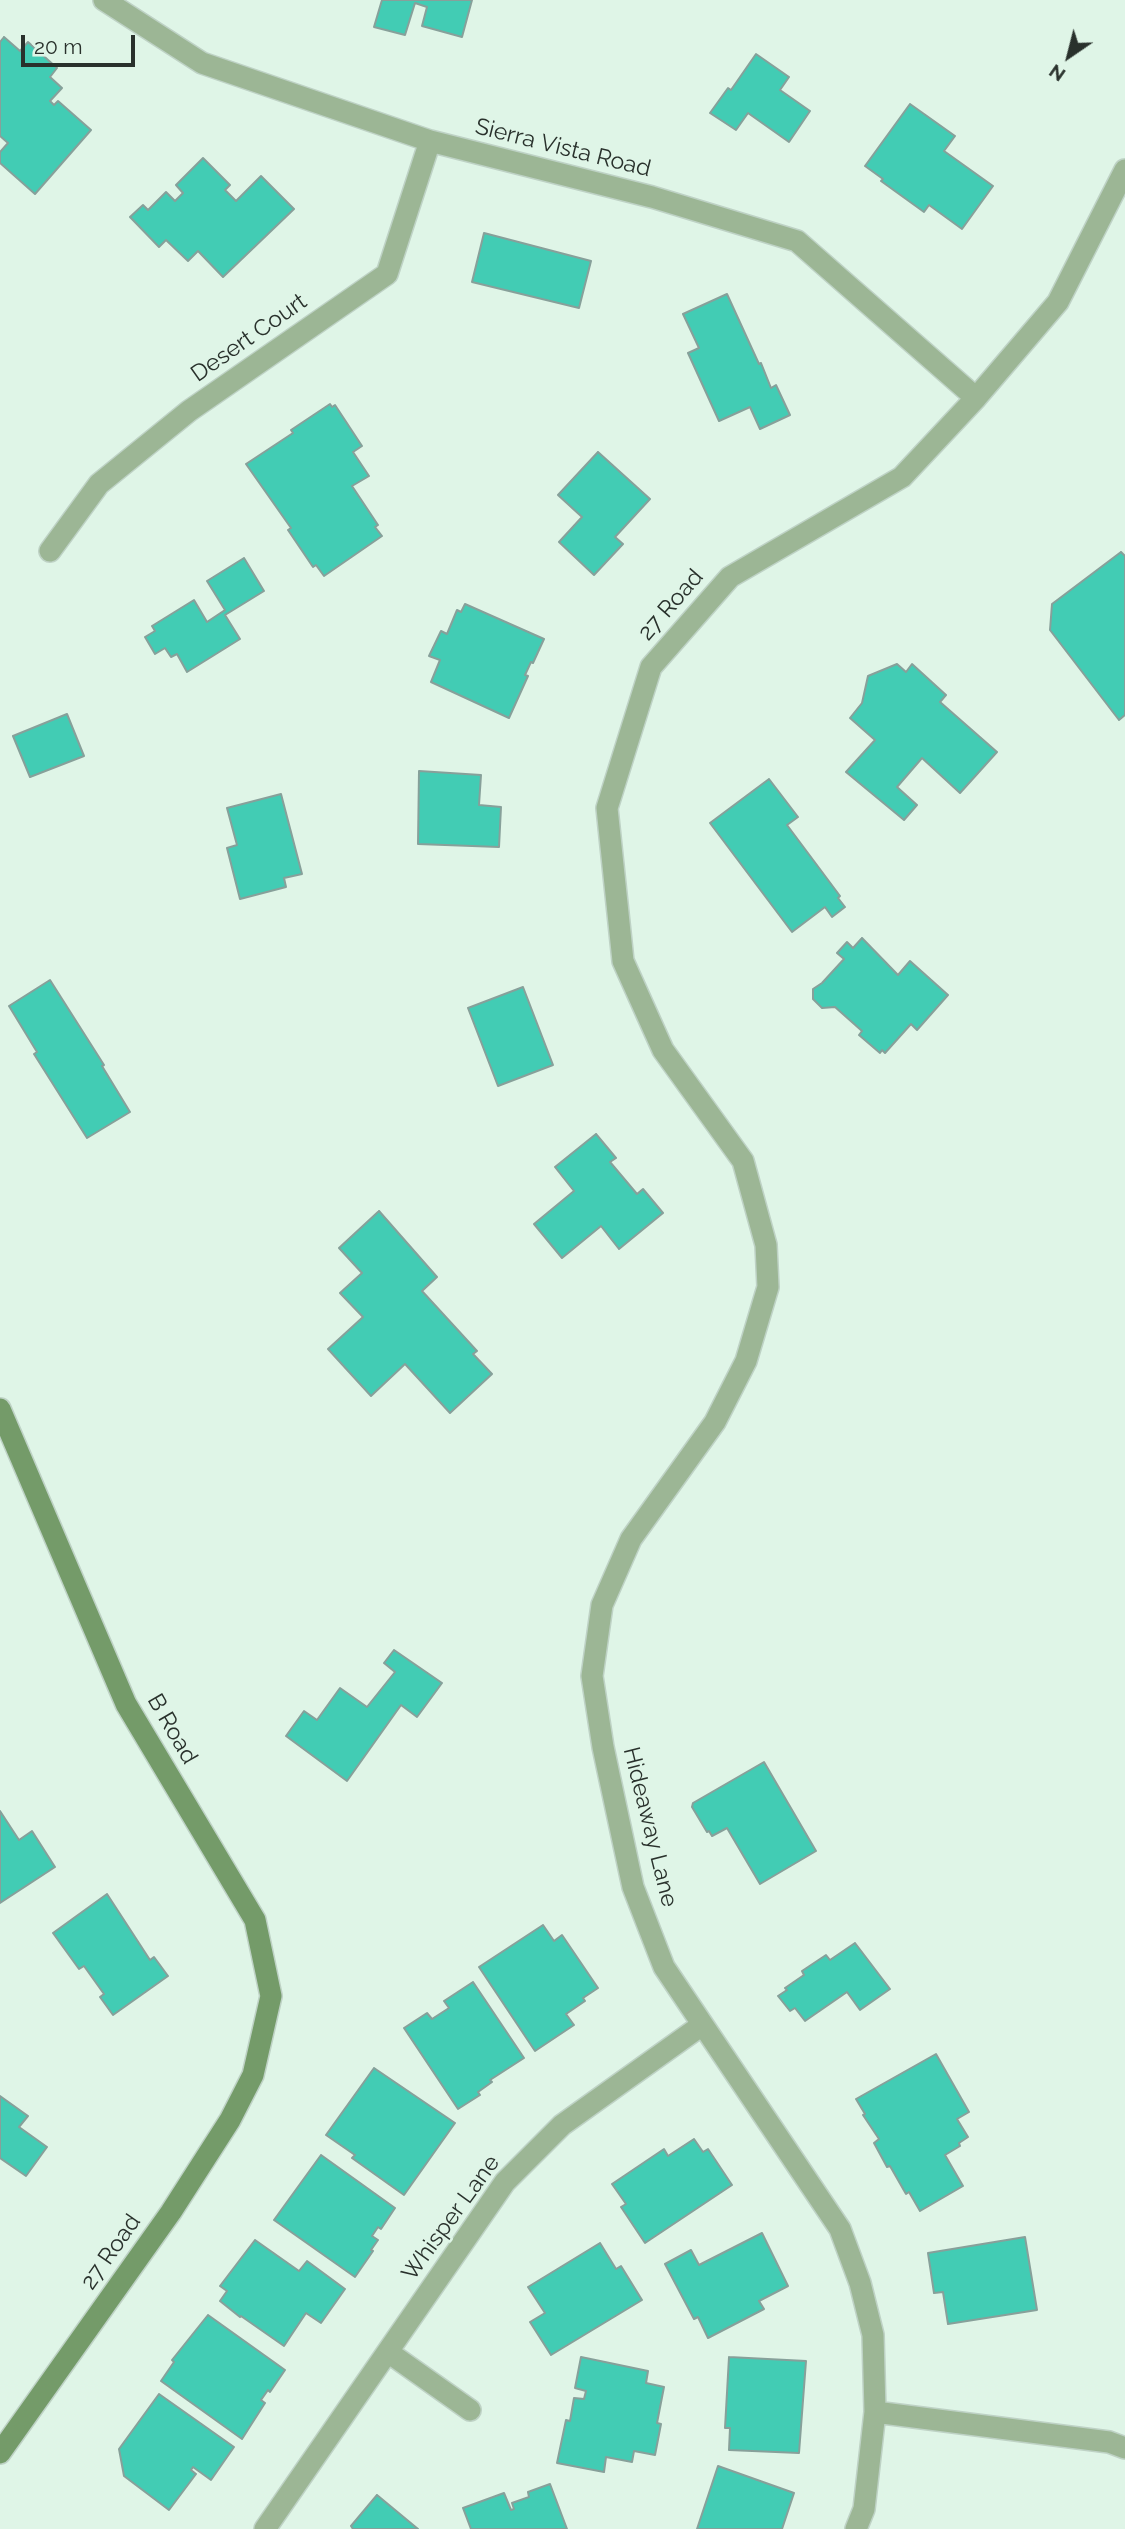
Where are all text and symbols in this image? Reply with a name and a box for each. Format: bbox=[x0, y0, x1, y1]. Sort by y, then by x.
scale bar bbox=[24, 21, 138, 65]
north arrow bbox=[1034, 21, 1104, 91]
text: 20 m bbox=[34, 34, 82, 59]
text: N bbox=[1045, 60, 1069, 86]
street label: Sierra Vista Road bbox=[472, 113, 654, 183]
street label: Desert Court bbox=[186, 288, 312, 388]
street label: 27 Road bbox=[633, 564, 709, 646]
street label: B Road bbox=[141, 1689, 203, 1769]
street label: Hideaway Lane bbox=[617, 1744, 683, 1910]
street label: Whisper Lane bbox=[396, 2150, 506, 2286]
street label: 27 Road bbox=[75, 2209, 147, 2295]

